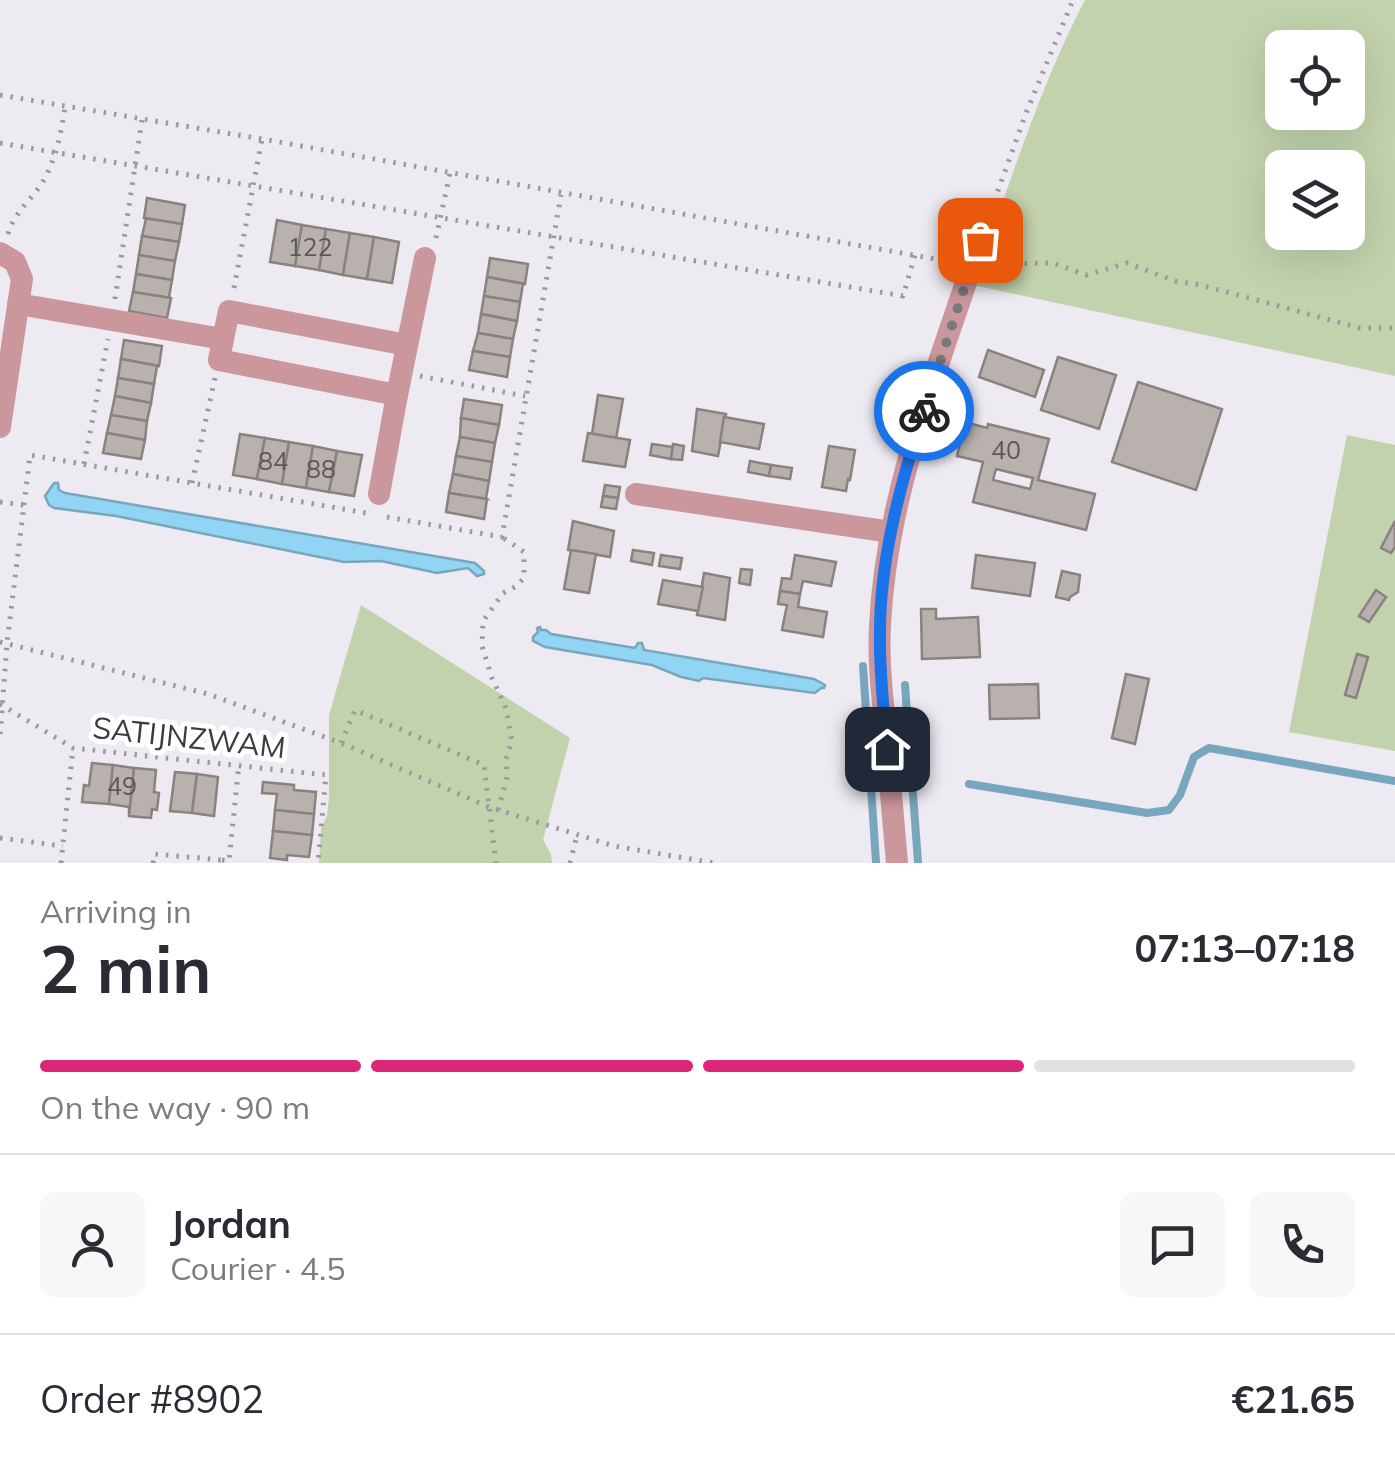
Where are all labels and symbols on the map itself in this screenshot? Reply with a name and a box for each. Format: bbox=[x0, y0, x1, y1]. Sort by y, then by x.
pin bbox=[938, 198, 1023, 283]
house number: 122 bbox=[287, 231, 333, 262]
courier bbox=[874, 361, 974, 461]
house number: 40 bbox=[991, 434, 1021, 465]
house number: 84 bbox=[258, 445, 288, 476]
house number: 88 bbox=[306, 453, 336, 484]
pin bbox=[845, 707, 930, 792]
street label: SATIJNZWAM bbox=[91, 708, 287, 766]
house number: 49 bbox=[107, 770, 137, 801]

